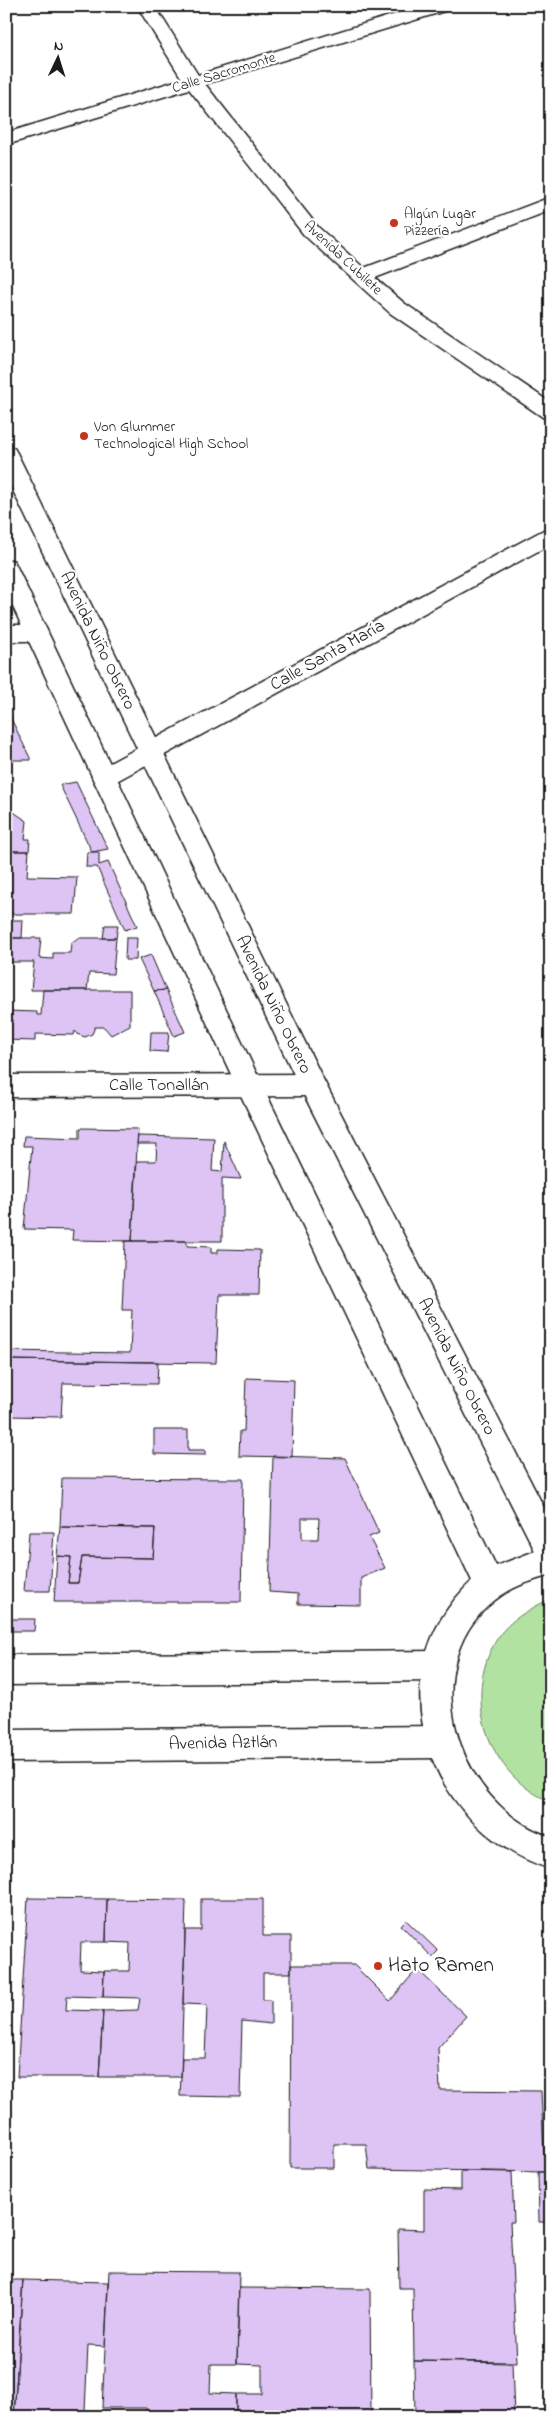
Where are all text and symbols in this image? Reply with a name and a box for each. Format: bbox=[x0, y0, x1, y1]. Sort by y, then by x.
north arrow bbox=[32, 32, 82, 82]
text: N bbox=[53, 36, 64, 57]
street label: Calle Sacromonte bbox=[169, 47, 279, 99]
place label: Algún Lugar Pizzería bbox=[404, 203, 476, 242]
street label: Avenida Cubilete bbox=[299, 216, 388, 301]
marker: Algún Lugar Pizzería bbox=[388, 217, 400, 229]
place label: Von Glummer Technological High School bbox=[93, 416, 248, 456]
marker: Von Glummer Technological High School bbox=[78, 430, 90, 442]
street label: Avenida Niño Obrero bbox=[52, 567, 142, 715]
street label: Calle Santa María bbox=[266, 614, 390, 698]
street label: Avenida Niño Obrero bbox=[228, 931, 318, 1079]
street label: Calle Tonallán bbox=[109, 1073, 209, 1099]
street label: Avenida Niño Obrero bbox=[410, 1294, 502, 1440]
street label: Avenida Aztlán bbox=[168, 1730, 278, 1758]
place label: Hato Ramen bbox=[388, 1951, 494, 1981]
marker: Hato Ramen bbox=[372, 1960, 384, 1972]

